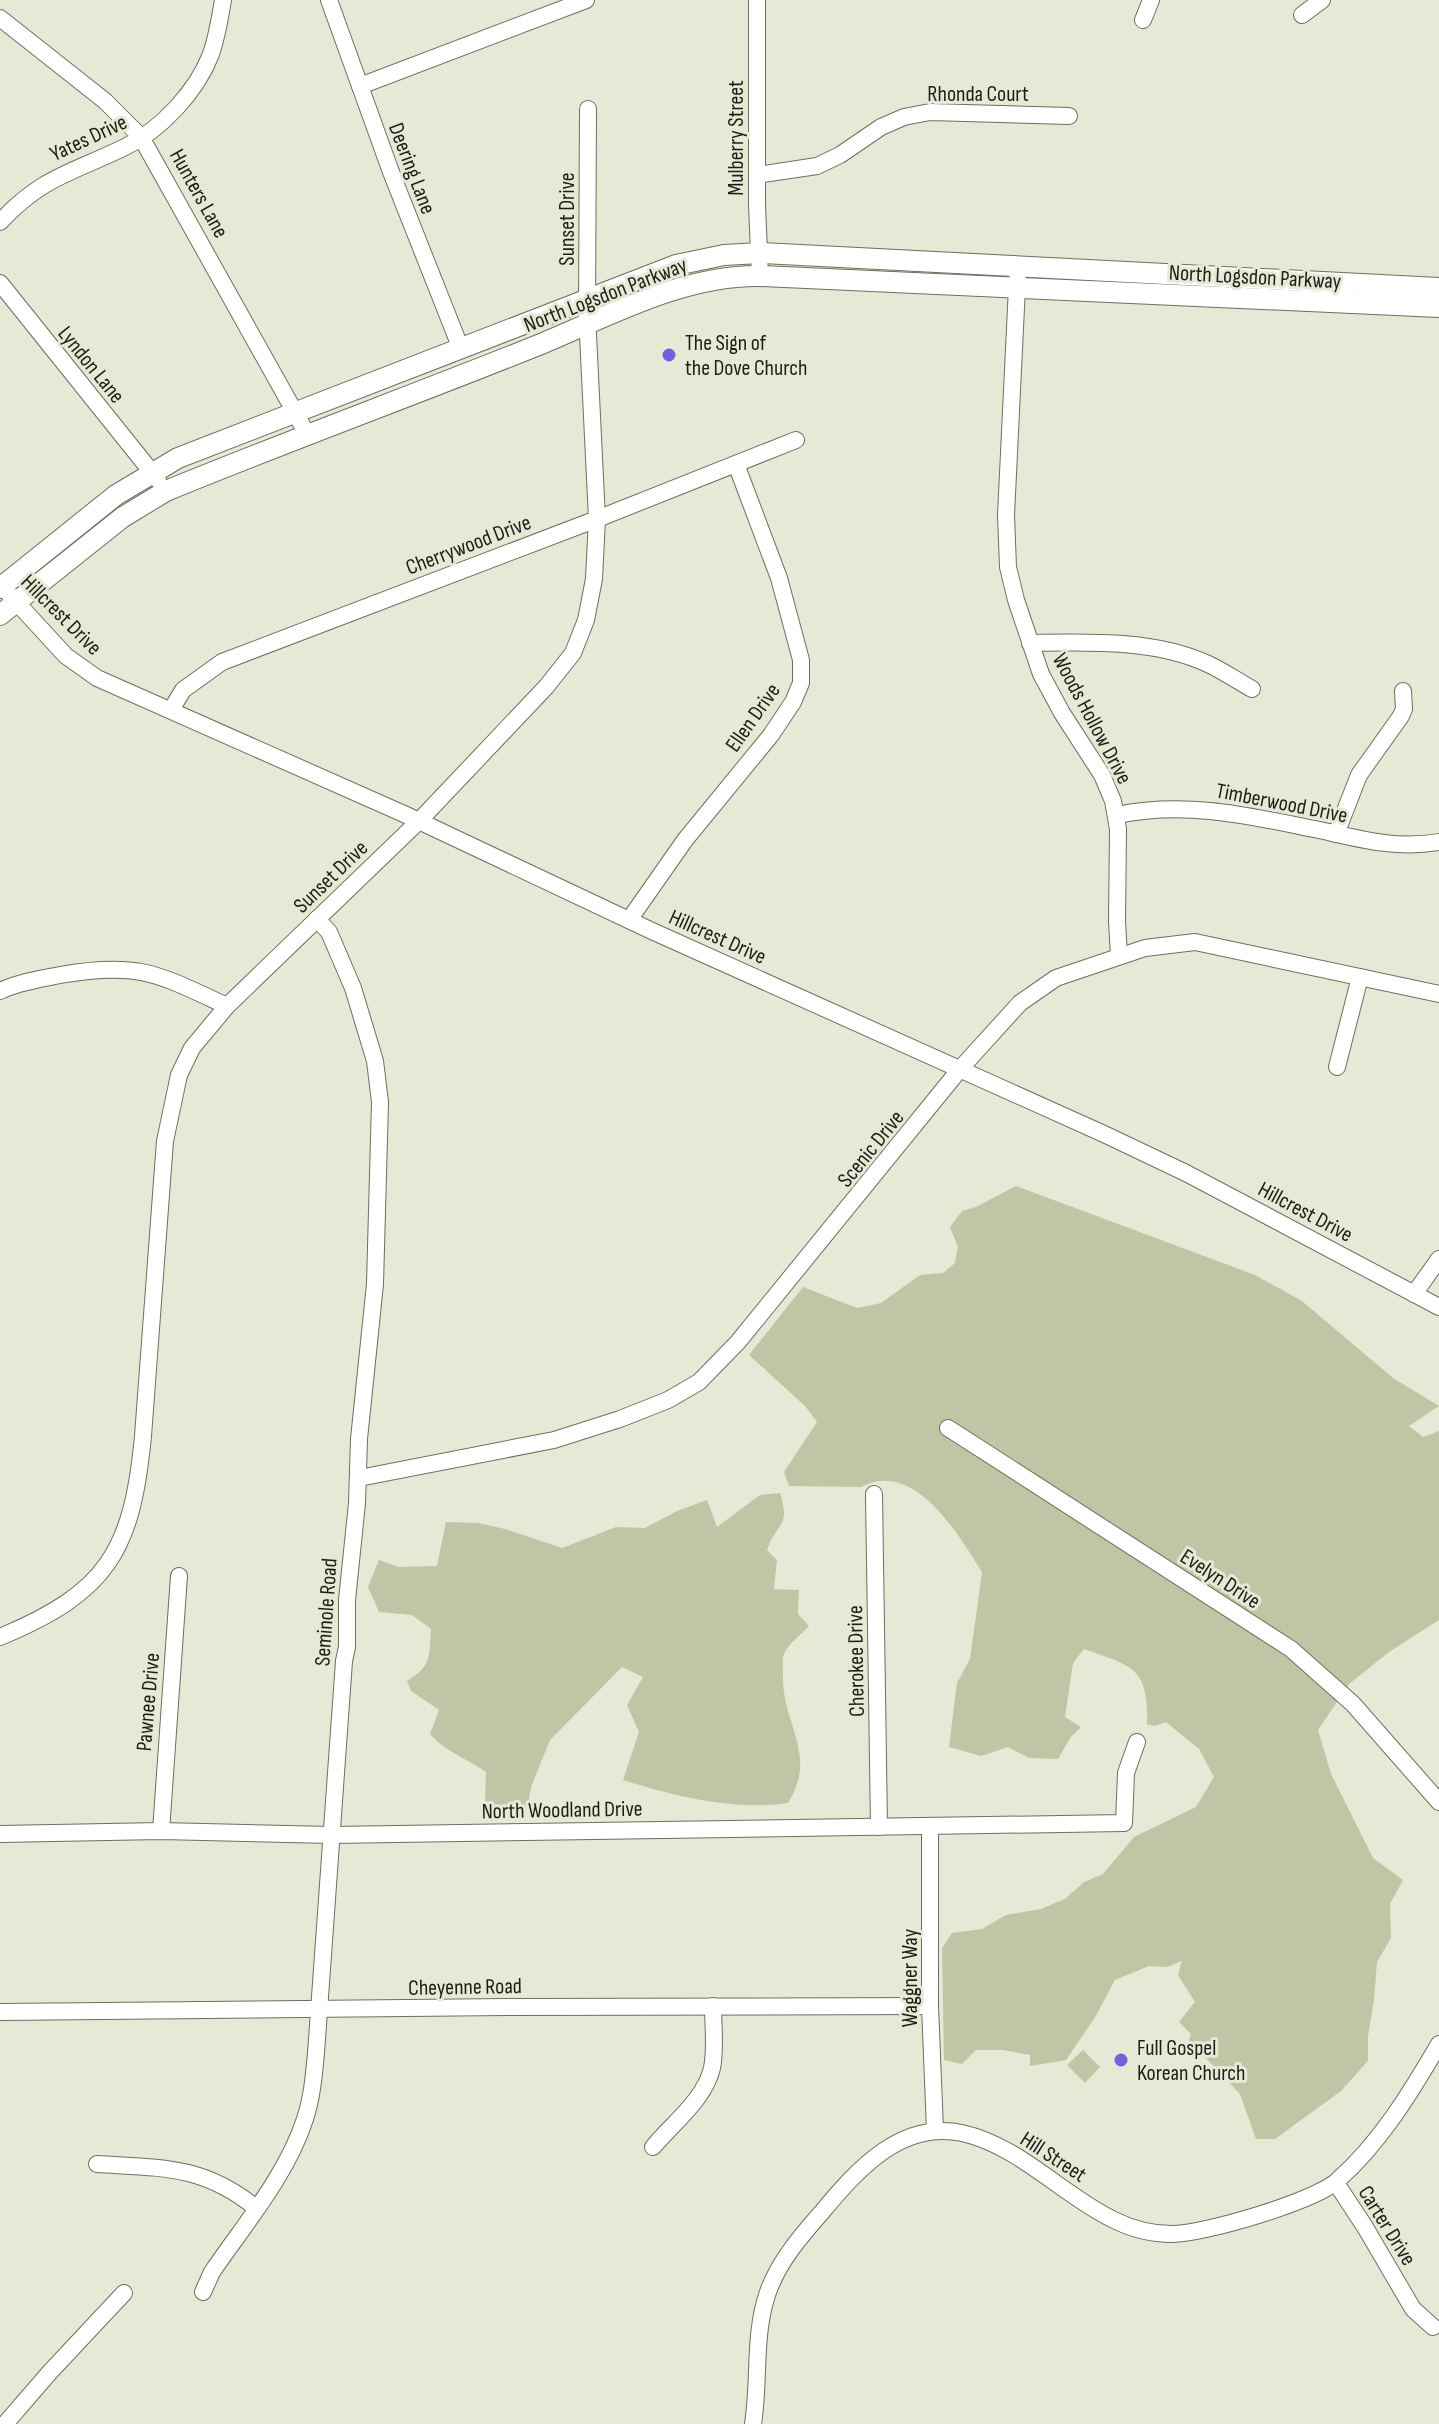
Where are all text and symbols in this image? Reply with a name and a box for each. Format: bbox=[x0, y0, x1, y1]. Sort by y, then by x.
street label: Mulberry Street bbox=[723, 80, 750, 196]
street label: Rhonda Court bbox=[927, 81, 1029, 108]
street label: Yates Drive bbox=[46, 109, 131, 168]
street label: Deering Lane bbox=[382, 119, 441, 218]
street label: Hunters Lane bbox=[163, 145, 234, 243]
street label: Sunset Drive bbox=[554, 172, 581, 266]
street label: North Logsdon Parkway bbox=[520, 252, 691, 339]
street label: North Logsdon Parkway bbox=[1168, 260, 1342, 296]
street label: Lyndon Lane bbox=[52, 321, 130, 409]
place label: The Sign of the Dove Church bbox=[685, 330, 807, 382]
marker: The Sign of the Dove Church bbox=[660, 346, 678, 364]
street label: Cherrywood Drive bbox=[402, 509, 535, 582]
street label: Hillcrest Drive bbox=[15, 569, 107, 661]
street label: Woods Hollow Drive bbox=[1046, 649, 1138, 789]
street label: Ellen Drive bbox=[720, 678, 786, 757]
street label: Timberwood Drive bbox=[1214, 777, 1350, 829]
street label: Sunset Drive bbox=[288, 835, 374, 919]
street label: Hillcrest Drive bbox=[665, 904, 770, 971]
street label: Scenic Drive bbox=[832, 1105, 910, 1193]
street label: Hillcrest Drive bbox=[1253, 1176, 1357, 1249]
street label: Evelyn Drive bbox=[1175, 1543, 1265, 1615]
street label: Seminole Road bbox=[309, 1557, 344, 1667]
street label: Cherokee Drive bbox=[842, 1605, 871, 1717]
street label: Pawnee Drive bbox=[131, 1652, 166, 1752]
street label: North Woodland Drive bbox=[481, 1796, 643, 1825]
street label: Waggner Way bbox=[897, 1928, 924, 2027]
street label: Cheyenne Road bbox=[408, 1973, 522, 2002]
place label: Full Gospel Korean Church bbox=[1137, 2035, 1245, 2087]
marker: Full Gospel Korean Church bbox=[1112, 2051, 1130, 2069]
street label: Hill Street bbox=[1015, 2126, 1092, 2189]
street label: Carter Drive bbox=[1352, 2181, 1422, 2271]

